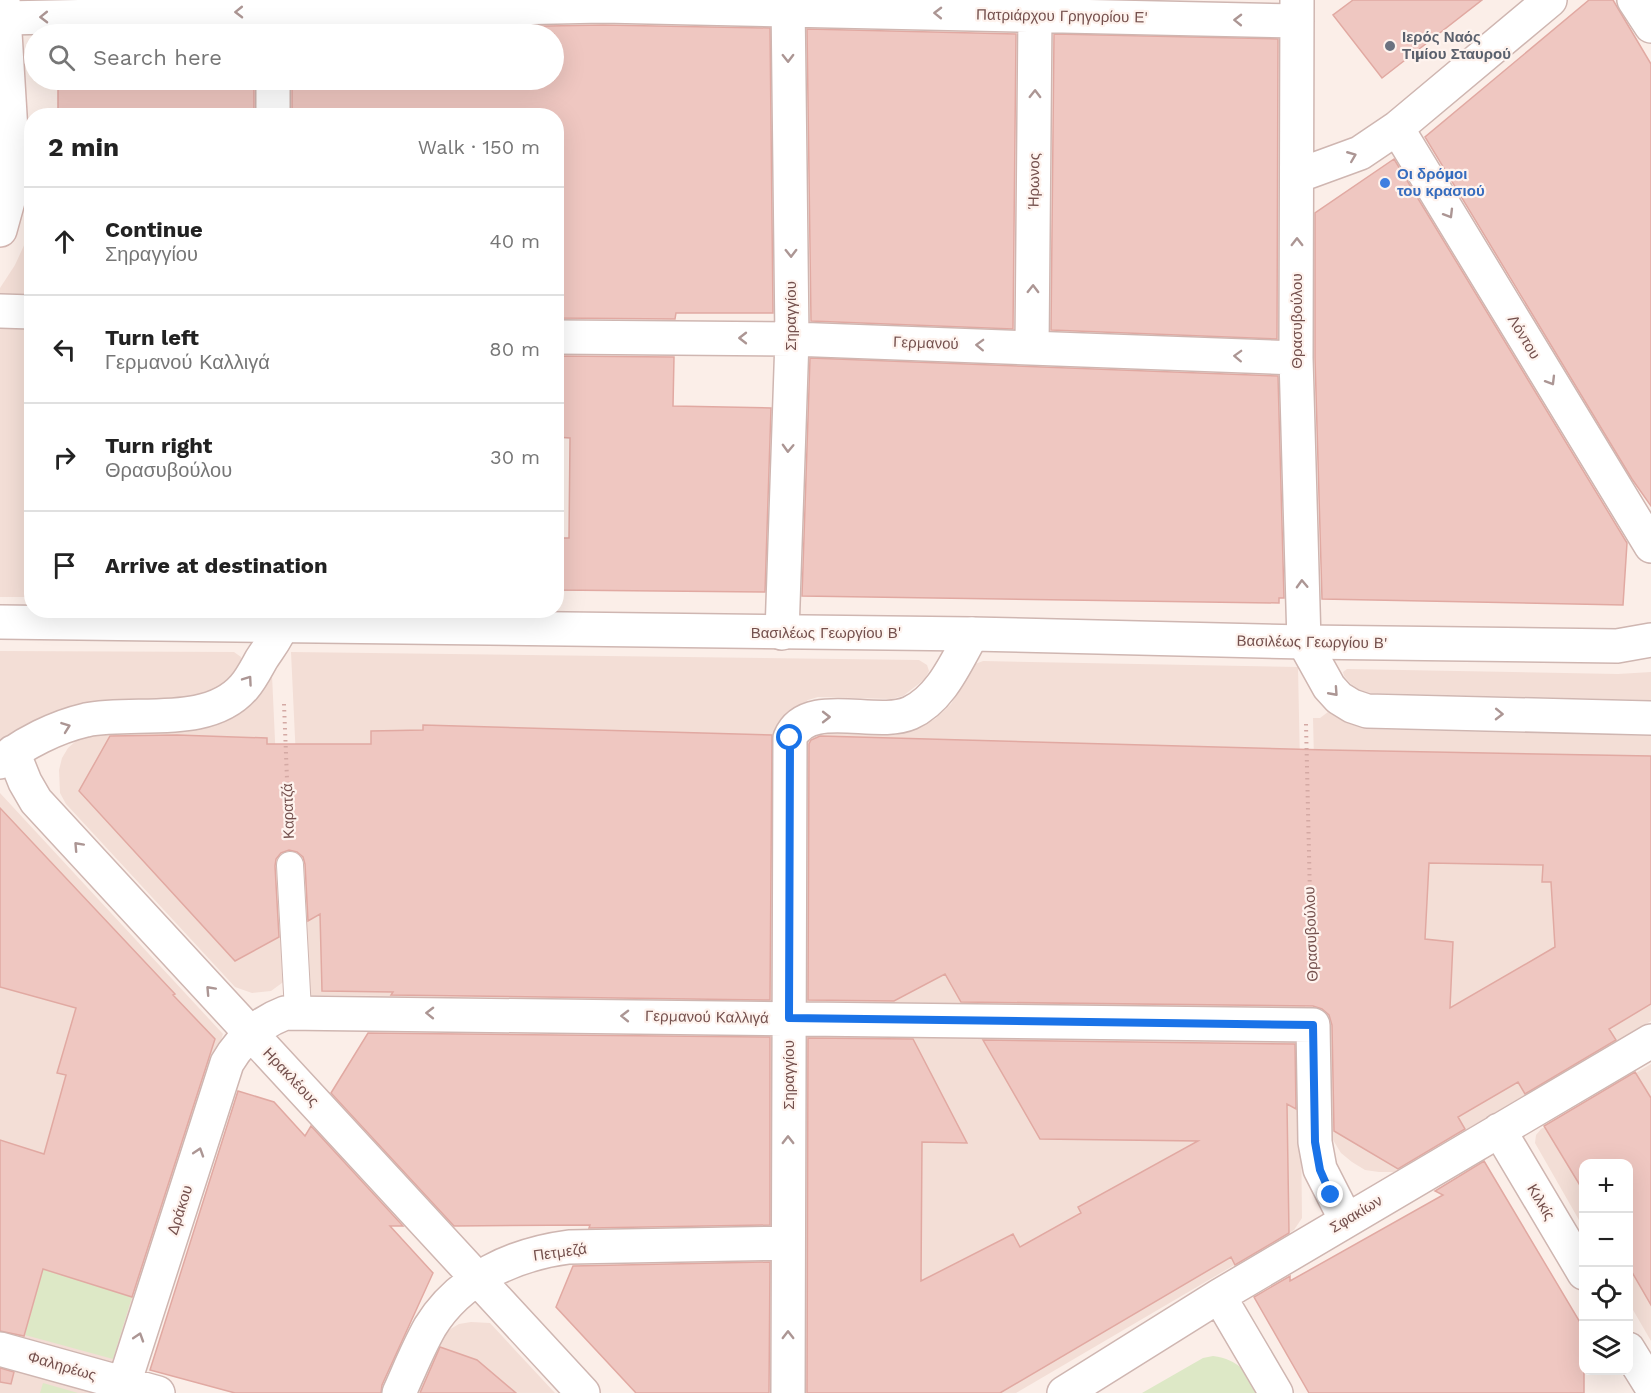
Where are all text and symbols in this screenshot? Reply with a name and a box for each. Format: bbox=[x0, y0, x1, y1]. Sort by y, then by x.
one-way arrow bbox=[235, 6, 244, 18]
street label: Πατριάρχου Γρηγορίου Ε' bbox=[976, 6, 1148, 26]
one-way arrow bbox=[934, 7, 943, 19]
one-way arrow bbox=[40, 10, 49, 23]
one-way arrow bbox=[1234, 13, 1243, 26]
search box bbox=[24, 24, 564, 90]
place label: Ιερός Ναός Τιμίου Σταυρού bbox=[1402, 28, 1511, 63]
marker: Ιερός Ναός Τιμίου Σταυρού bbox=[1383, 39, 1397, 53]
icon: search bbox=[45, 41, 78, 74]
text: Search here bbox=[93, 45, 222, 70]
one-way arrow bbox=[782, 54, 795, 63]
one-way arrow bbox=[1029, 89, 1041, 98]
text: 2 min bbox=[48, 132, 119, 162]
text: Walk · 150 m bbox=[418, 135, 540, 159]
one-way arrow bbox=[1346, 151, 1357, 163]
street label: Ήρωνος bbox=[1024, 153, 1043, 210]
place label: Οι δρόμοι του κρασιού bbox=[1397, 165, 1485, 200]
marker: Οι δρόμοι του κρασιού bbox=[1378, 176, 1392, 190]
one-way arrow bbox=[1442, 208, 1454, 218]
text: Continue bbox=[105, 217, 203, 242]
icon: ahead bbox=[48, 225, 81, 258]
text: 40 m bbox=[489, 229, 540, 253]
one-way arrow bbox=[1291, 237, 1303, 246]
text: Σηραγγίου bbox=[105, 242, 198, 266]
one-way arrow bbox=[785, 249, 797, 258]
street label: Θρασυβούλου bbox=[1288, 273, 1306, 369]
street label: Σηραγγίου bbox=[782, 281, 800, 351]
one-way arrow bbox=[1027, 284, 1039, 293]
street label: Λόντου bbox=[1504, 312, 1544, 362]
text: Turn left bbox=[105, 325, 199, 350]
one-way arrow bbox=[739, 332, 748, 344]
icon: left bbox=[48, 333, 81, 366]
street label: Γερμανού bbox=[893, 333, 959, 353]
text: 80 m bbox=[489, 337, 540, 361]
one-way arrow bbox=[976, 339, 985, 352]
one-way arrow bbox=[1233, 349, 1242, 362]
text: Γερμανού Καλλιγά bbox=[105, 350, 270, 374]
one-way arrow bbox=[1543, 375, 1555, 385]
text: Turn right bbox=[105, 433, 212, 458]
icon: right bbox=[48, 441, 81, 474]
one-way arrow bbox=[782, 444, 795, 453]
text: 30 m bbox=[490, 445, 540, 469]
text: Θρασυβούλου bbox=[105, 458, 232, 482]
icon: arrive bbox=[48, 549, 81, 582]
text: Arrive at destination bbox=[105, 553, 328, 578]
one-way arrow bbox=[1296, 579, 1309, 588]
street label: Βασιλέως Γεωργίου Β' bbox=[751, 624, 901, 642]
street label: Βασιλέως Γεωργίου Β' bbox=[1236, 632, 1388, 652]
one-way arrow bbox=[241, 676, 252, 687]
one-way arrow bbox=[1327, 685, 1338, 695]
one-way arrow bbox=[1495, 708, 1504, 721]
one-way arrow bbox=[821, 711, 830, 723]
one-way arrow bbox=[60, 721, 71, 734]
route start bbox=[776, 724, 802, 750]
street label: Καρατζά bbox=[278, 783, 298, 839]
one-way arrow bbox=[74, 842, 85, 853]
street label: Θρασυβούλου bbox=[1300, 886, 1322, 982]
one-way arrow bbox=[206, 986, 217, 996]
one-way arrow bbox=[425, 1007, 434, 1019]
street label: Γερμανού Καλλιγά bbox=[645, 1007, 769, 1027]
one-way arrow bbox=[620, 1009, 629, 1022]
street label: Σηραγγίου bbox=[780, 1040, 798, 1110]
street label: Ηρακλέους bbox=[259, 1044, 323, 1110]
one-way arrow bbox=[782, 1135, 795, 1144]
one-way arrow bbox=[192, 1147, 204, 1158]
map controls bbox=[1579, 1159, 1633, 1375]
button: + bbox=[1579, 1159, 1633, 1213]
route end bbox=[1317, 1181, 1343, 1207]
street label: Κιλκίς bbox=[1523, 1181, 1559, 1223]
street label: Δράκου bbox=[164, 1183, 196, 1237]
street label: Σφακίων bbox=[1327, 1191, 1385, 1237]
button: − bbox=[1579, 1213, 1633, 1267]
street label: Πετμεζά bbox=[532, 1239, 588, 1265]
button: locate bbox=[1579, 1267, 1633, 1321]
button: layers bbox=[1579, 1321, 1633, 1375]
one-way arrow bbox=[782, 1330, 794, 1339]
one-way arrow bbox=[132, 1332, 144, 1343]
street label: Φαληρέως bbox=[26, 1348, 98, 1384]

